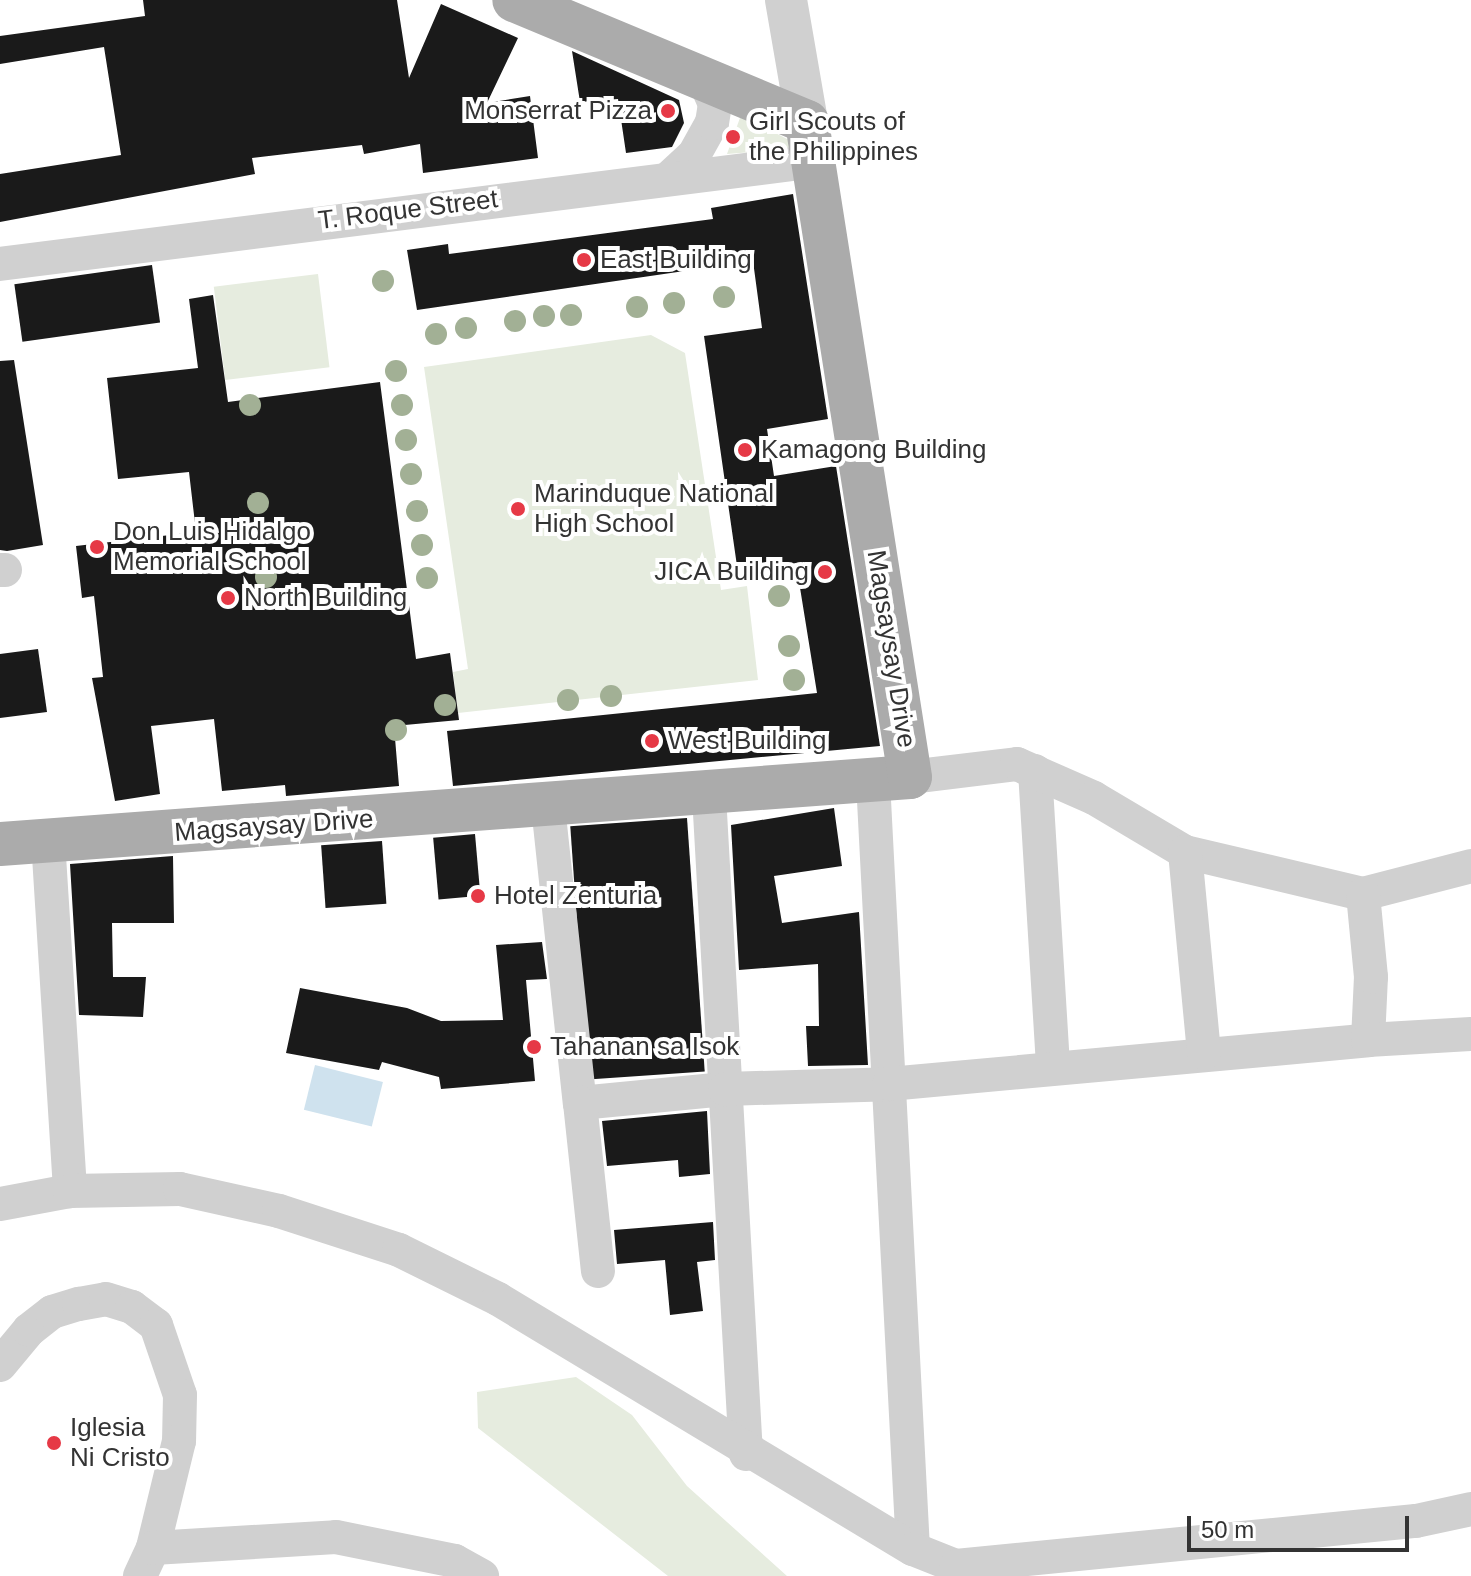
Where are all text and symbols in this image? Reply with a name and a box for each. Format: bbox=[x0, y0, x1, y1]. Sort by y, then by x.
place label: Monserrat Pizza bbox=[464, 95, 652, 127]
marker: Monserrat Pizza bbox=[659, 102, 677, 120]
place label: Girl Scouts of the Philippines bbox=[749, 106, 918, 168]
marker: Girl Scouts of the Philippines bbox=[724, 128, 742, 146]
street label: T. Roque Street bbox=[316, 184, 500, 236]
place label: East Building bbox=[600, 244, 752, 276]
marker: East Building bbox=[575, 251, 593, 269]
place label: Kamagong Building bbox=[761, 434, 986, 466]
marker: Kamagong Building bbox=[736, 441, 754, 459]
place label: Marinduque National High School bbox=[534, 478, 774, 540]
marker: Marinduque National High School bbox=[509, 500, 527, 518]
place label: Don Luis Hidalgo Memorial School bbox=[113, 516, 311, 578]
marker: Don Luis Hidalgo Memorial School bbox=[88, 538, 106, 556]
street label: Magsaysay Drive bbox=[860, 548, 922, 750]
place label: JICA Building bbox=[653, 556, 809, 588]
marker: JICA Building bbox=[816, 563, 834, 581]
place label: North Building bbox=[244, 582, 407, 614]
marker: North Building bbox=[219, 589, 237, 607]
place label: West Building bbox=[668, 725, 826, 757]
marker: West Building bbox=[643, 732, 661, 750]
street label: Magsaysay Drive bbox=[173, 803, 375, 849]
place label: Hotel Zenturia bbox=[494, 880, 657, 912]
marker: Hotel Zenturia bbox=[469, 887, 487, 905]
place label: Tahanan sa Isok bbox=[550, 1031, 739, 1063]
marker: Tahanan sa Isok bbox=[525, 1038, 543, 1056]
place label: Iglesia Ni Cristo bbox=[70, 1412, 170, 1474]
marker: Iglesia Ni Cristo bbox=[45, 1434, 63, 1452]
scale bar bbox=[1191, 1500, 1413, 1550]
text: 50 m bbox=[1201, 1516, 1254, 1543]

